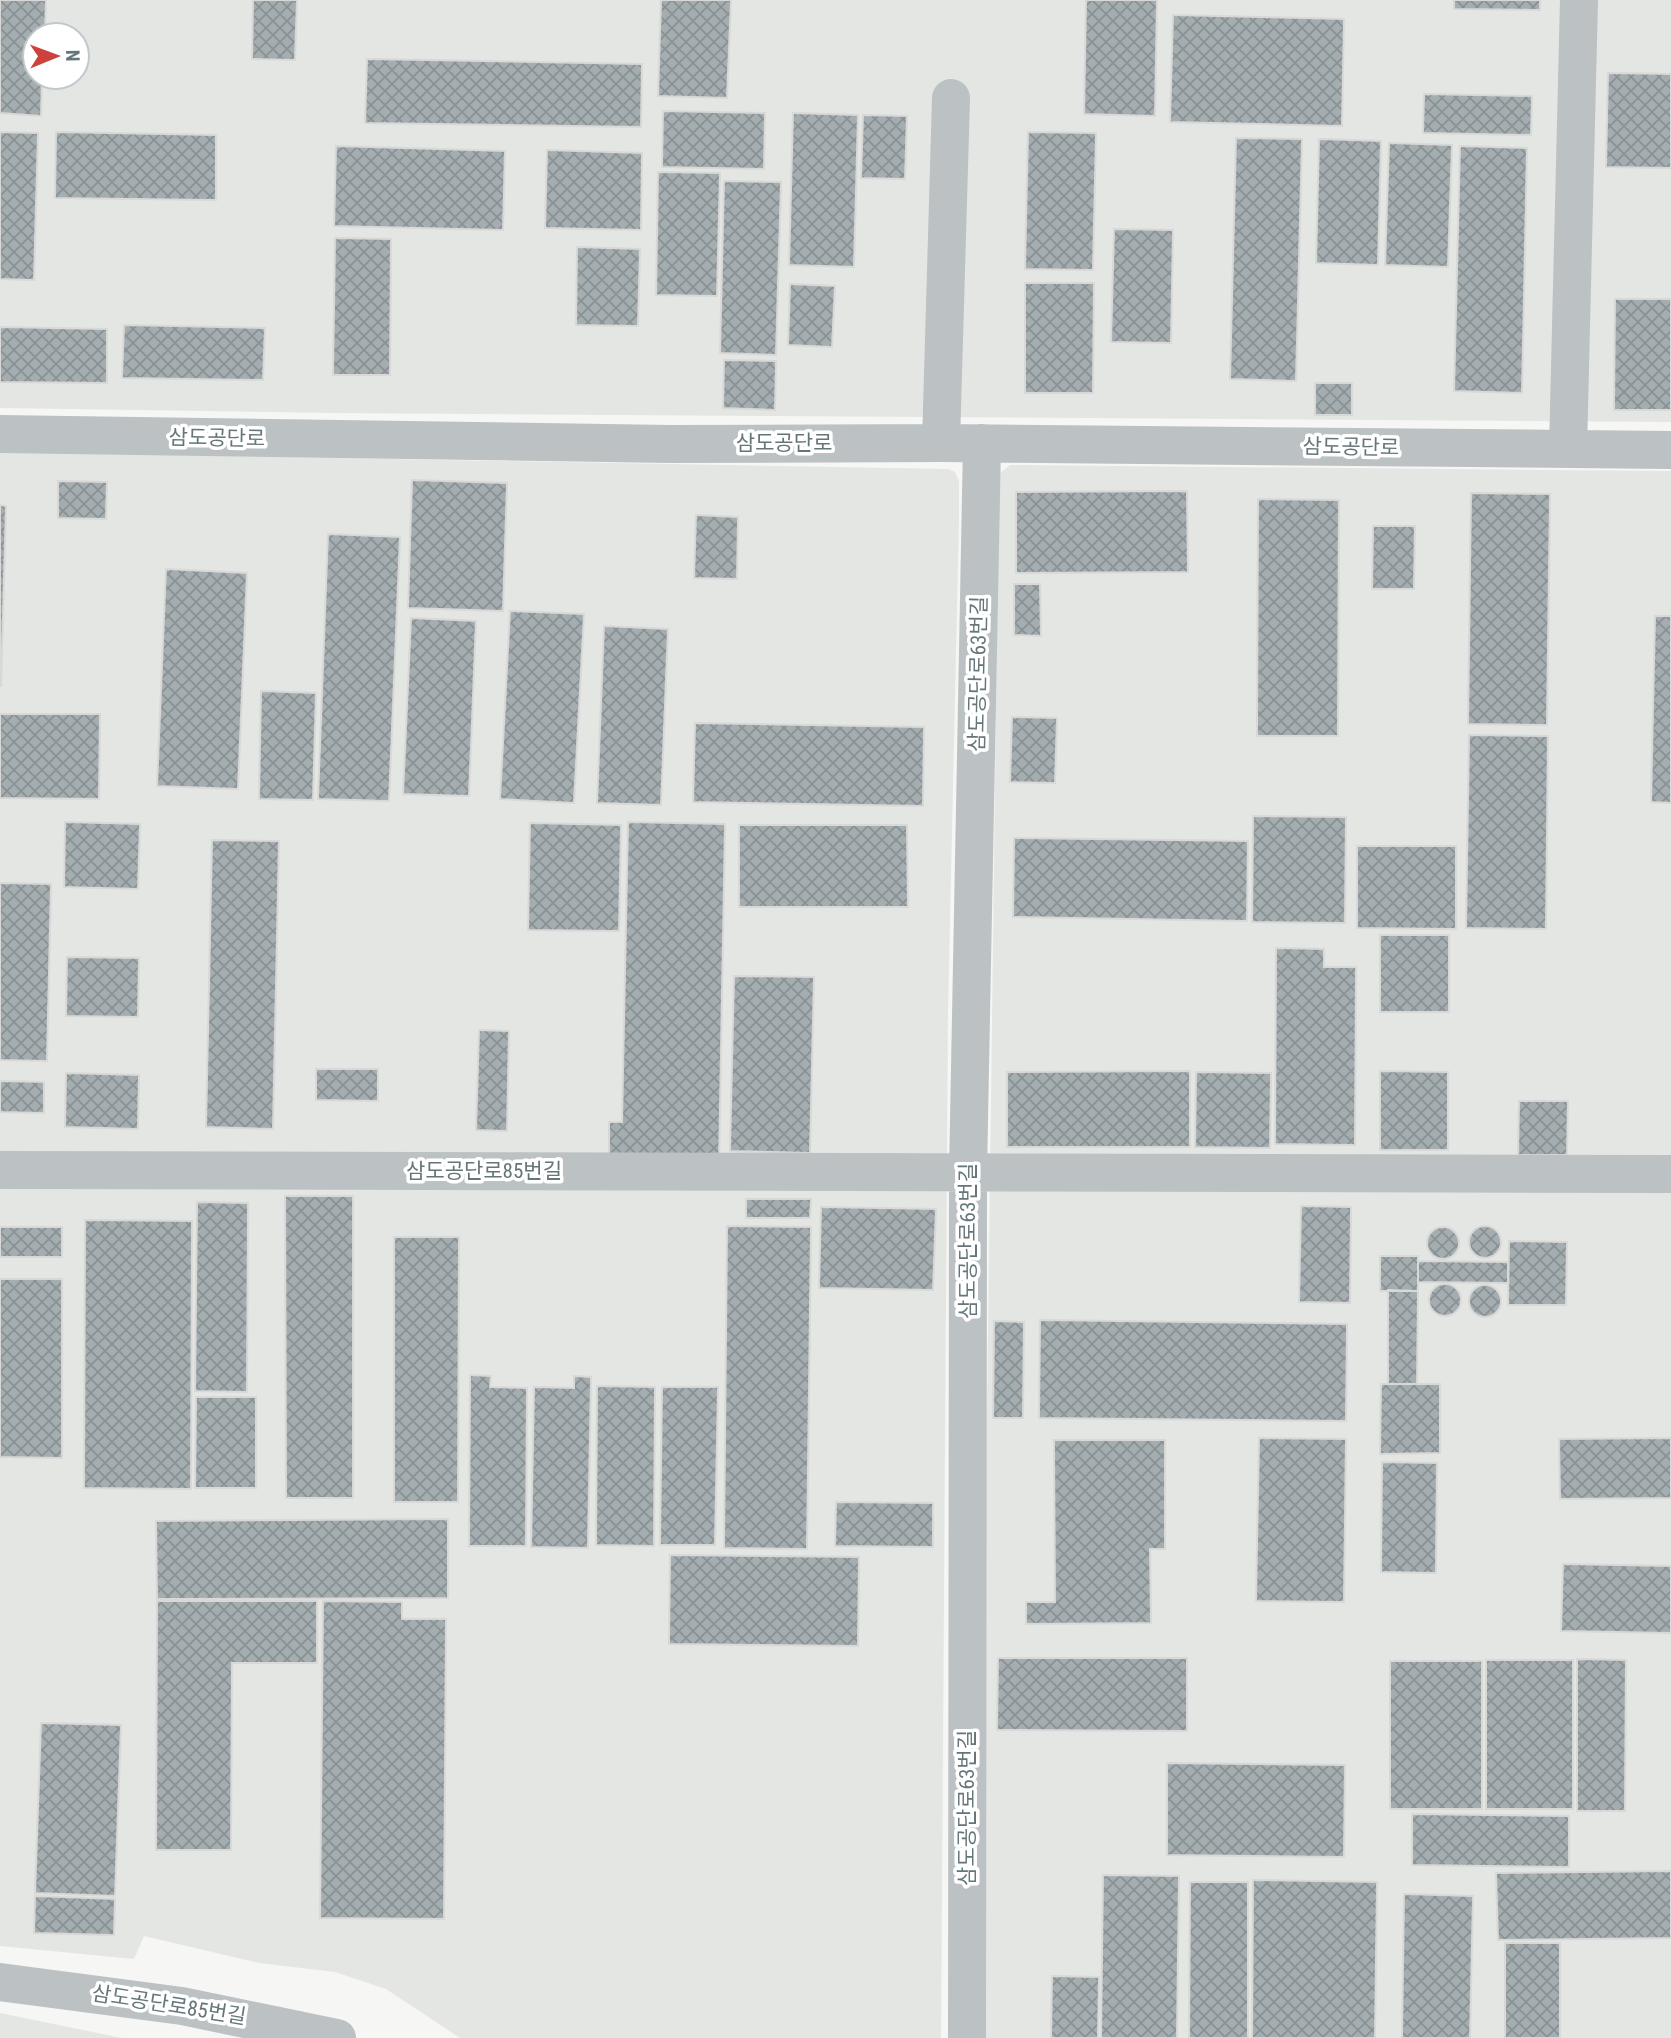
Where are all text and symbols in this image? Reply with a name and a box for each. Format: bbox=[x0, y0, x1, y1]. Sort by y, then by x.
north arrow bbox=[21, 21, 91, 91]
text: N bbox=[61, 50, 84, 62]
street label: 삼도공단로 bbox=[168, 425, 266, 451]
street label: 삼도공단로 bbox=[736, 431, 832, 455]
street label: 삼도공단로 bbox=[1302, 434, 1400, 460]
street label: 삼도공단로63번길 bbox=[965, 596, 991, 752]
street label: 삼도공단로85번길 bbox=[406, 1159, 562, 1183]
street label: 삼도공단로63번길 bbox=[956, 1163, 980, 1319]
street label: 삼도공단로63번길 bbox=[955, 1730, 979, 1886]
street label: 삼도공단로85번길 bbox=[90, 1981, 248, 2029]

